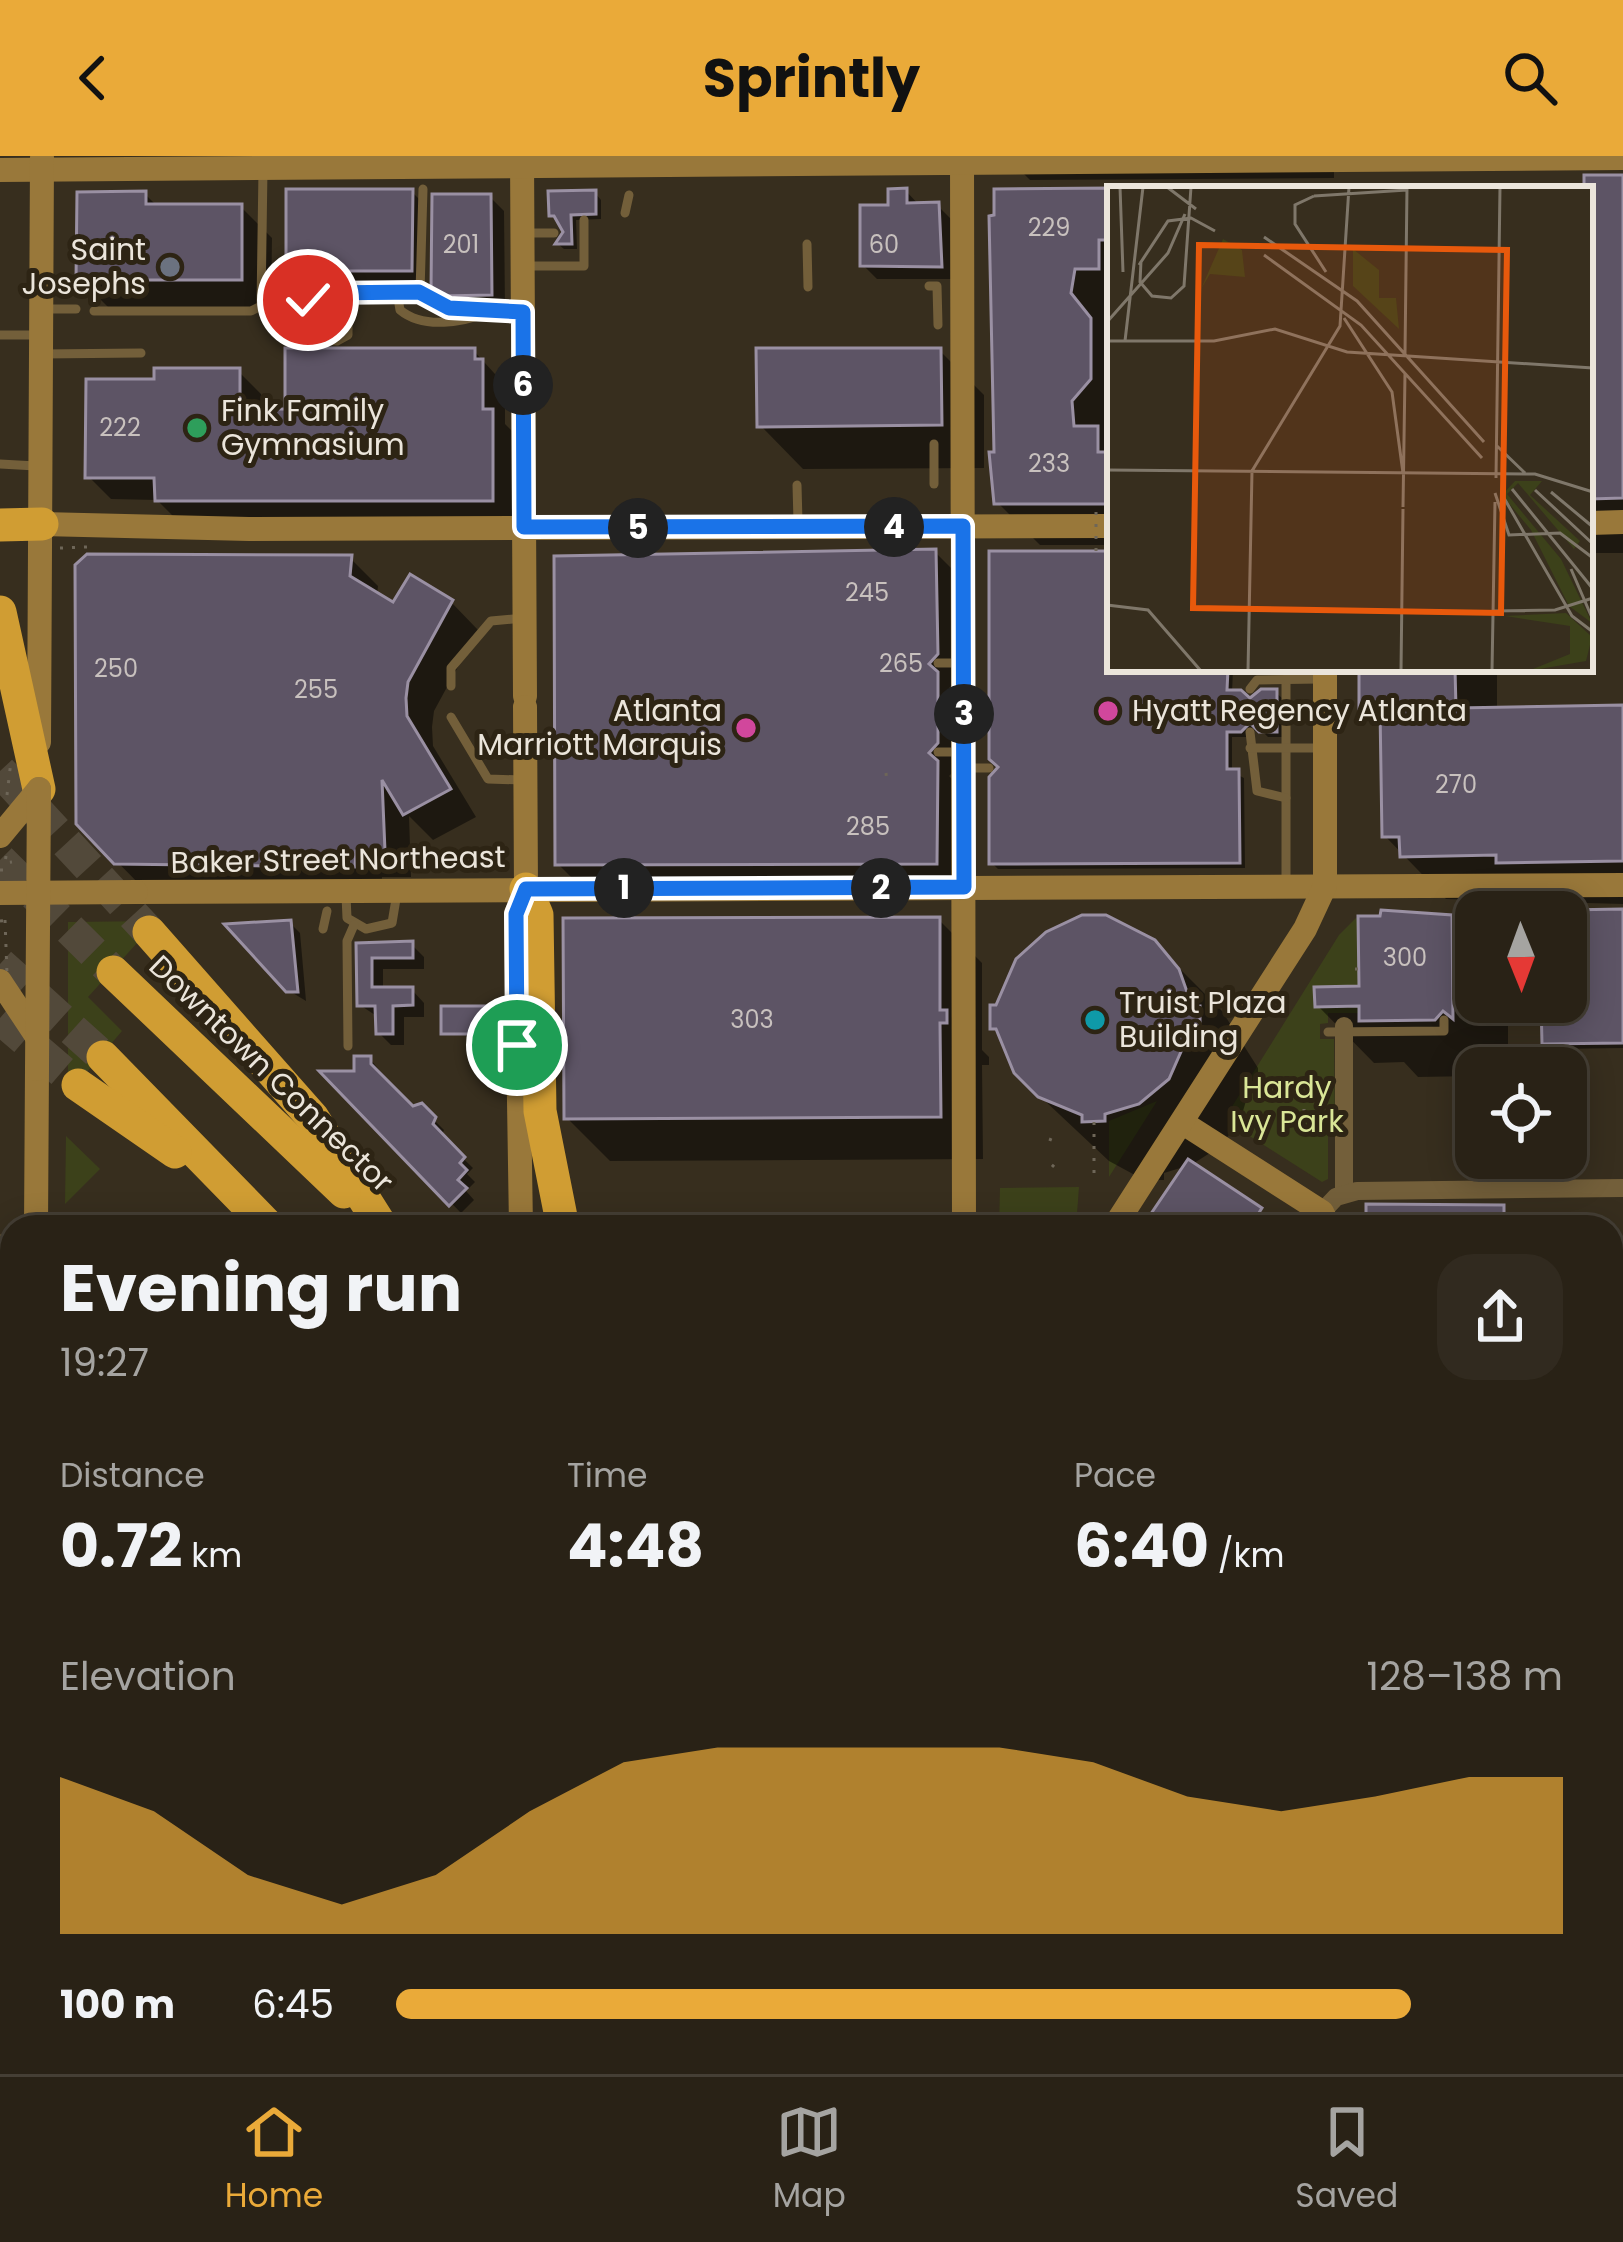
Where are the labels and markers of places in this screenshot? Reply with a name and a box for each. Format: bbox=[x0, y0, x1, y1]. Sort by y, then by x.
place label: Saint Josephs bbox=[22, 228, 146, 305]
pin bbox=[257, 249, 359, 351]
marker: Saint Josephs bbox=[157, 254, 183, 280]
pin: 6 bbox=[493, 355, 553, 415]
place label: Fink Family Gymnasium bbox=[221, 389, 405, 466]
marker: Fink Family Gymnasium bbox=[184, 415, 210, 441]
pin: 4 bbox=[864, 497, 924, 557]
pin: 5 bbox=[608, 498, 668, 558]
pin: 3 bbox=[934, 684, 994, 744]
place label: Atlanta Marriott Marquis bbox=[477, 689, 722, 766]
place label: Hyatt Regency Atlanta bbox=[1132, 689, 1467, 732]
marker: Hyatt Regency Atlanta bbox=[1095, 698, 1121, 724]
marker: Atlanta Marriott Marquis bbox=[733, 715, 759, 741]
pin: 1 bbox=[594, 858, 654, 918]
pin: 2 bbox=[851, 858, 911, 918]
place label: Truist Plaza Building bbox=[1119, 981, 1287, 1058]
pin bbox=[466, 994, 568, 1096]
marker: Truist Plaza Building bbox=[1082, 1007, 1108, 1033]

